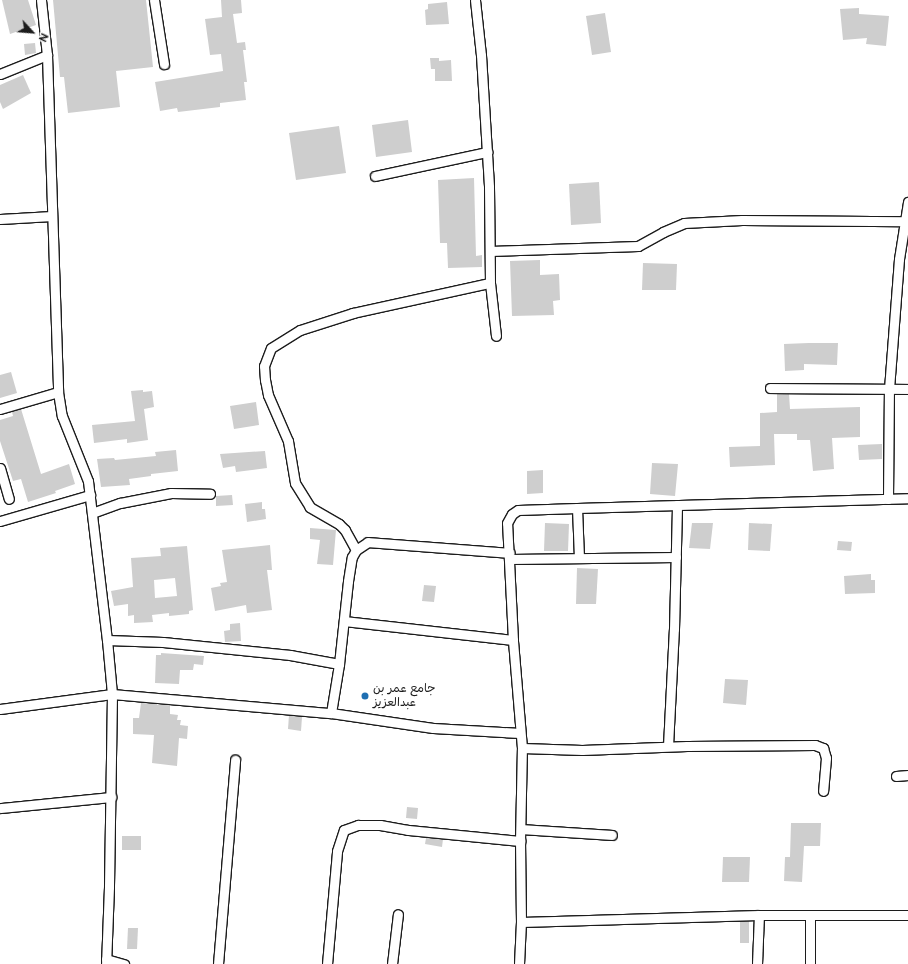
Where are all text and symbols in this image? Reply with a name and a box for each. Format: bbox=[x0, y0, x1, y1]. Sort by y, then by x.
north arrow bbox=[12, 12, 52, 52]
text: N bbox=[36, 31, 51, 44]
place label: جامع عمر بن عبدالعزيز bbox=[373, 682, 435, 710]
marker: جامع عمر بن عبدالعزيز bbox=[360, 691, 370, 701]

